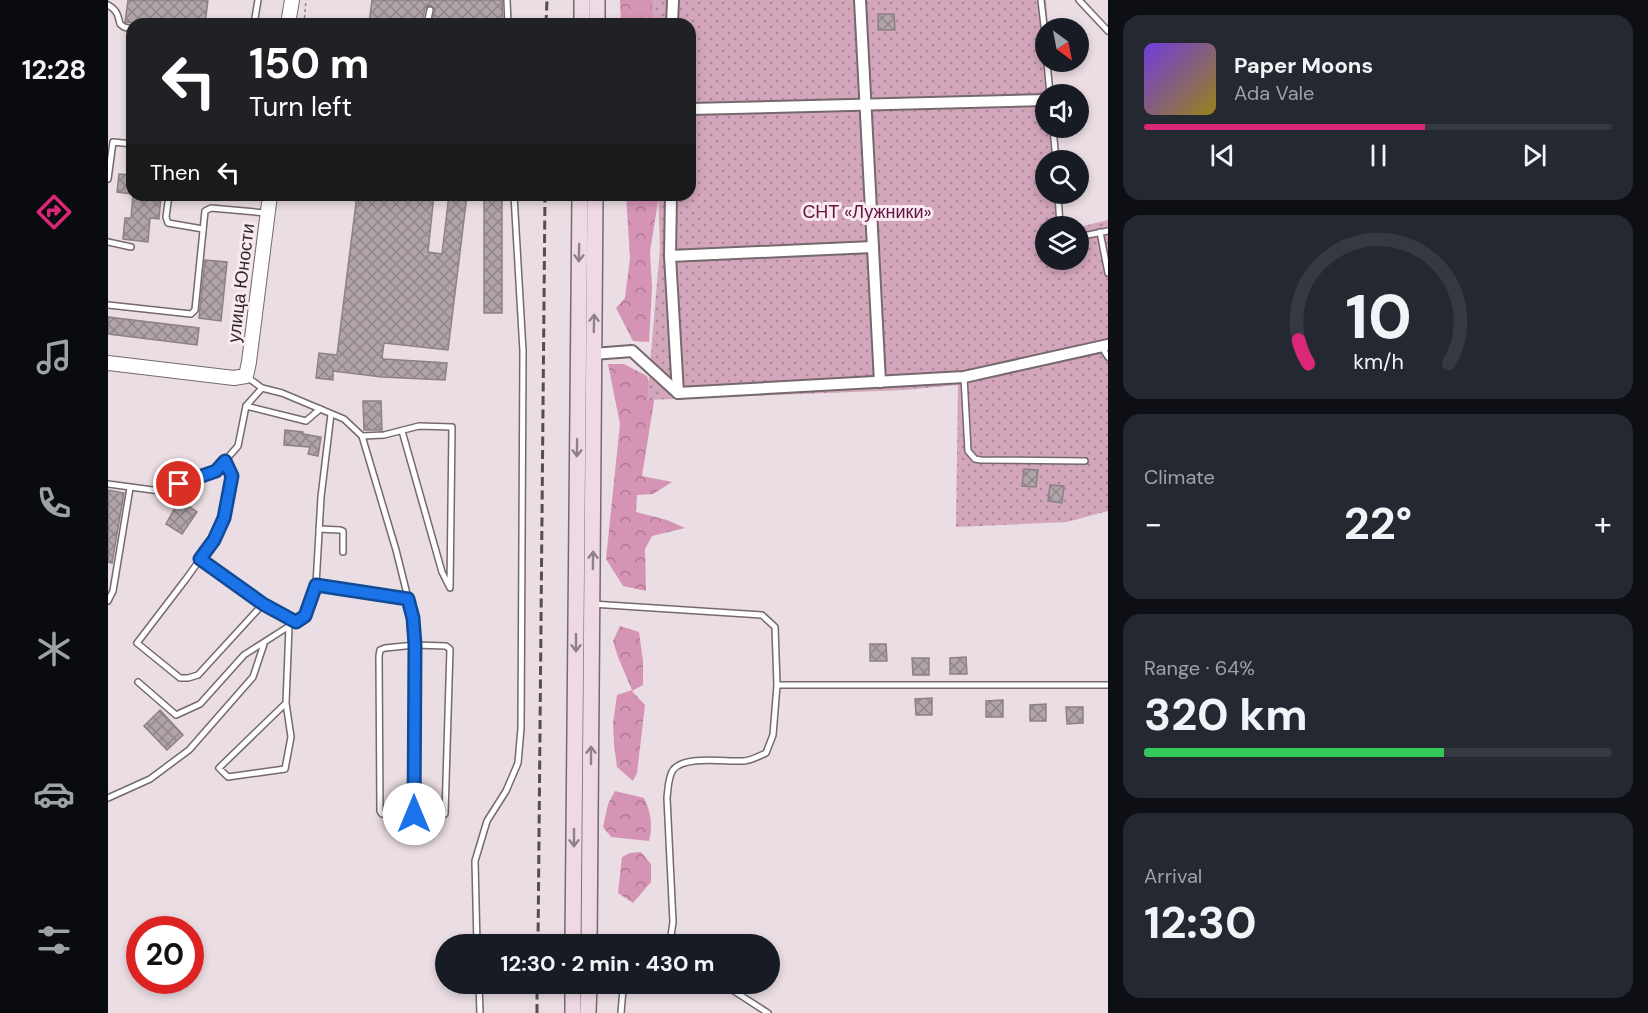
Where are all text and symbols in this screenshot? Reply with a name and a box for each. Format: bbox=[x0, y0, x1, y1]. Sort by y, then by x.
north arrow bbox=[1035, 18, 1089, 72]
map controls bbox=[1035, 18, 1089, 270]
text: 150 m bbox=[249, 36, 369, 91]
icon: left bbox=[150, 42, 228, 120]
text: Paper Moons bbox=[1234, 51, 1373, 80]
text: 12:28 bbox=[22, 52, 86, 87]
text: Ada Vale bbox=[1234, 80, 1314, 106]
button: sound bbox=[1035, 84, 1089, 138]
text: Turn left bbox=[249, 89, 352, 124]
icon: previous bbox=[1206, 139, 1239, 172]
icon: pause bbox=[1362, 139, 1395, 172]
icon: next bbox=[1518, 139, 1551, 172]
button: search bbox=[1035, 150, 1089, 204]
icon: left bbox=[212, 156, 245, 189]
text: Then bbox=[150, 158, 200, 187]
icon: directions bbox=[33, 191, 75, 233]
park label: СНТ «Лужники» bbox=[802, 200, 932, 224]
button: layers bbox=[1035, 216, 1089, 270]
street label: улица Юности bbox=[222, 222, 260, 344]
one-way arrow bbox=[573, 243, 585, 263]
text: 10 bbox=[1345, 276, 1411, 357]
one-way arrow bbox=[588, 314, 600, 334]
icon: music bbox=[33, 336, 75, 378]
text: km/h bbox=[1353, 348, 1403, 376]
one-way arrow bbox=[571, 438, 583, 458]
pin bbox=[153, 458, 204, 509]
text: Climate bbox=[1144, 464, 1215, 490]
icon: arrive bbox=[162, 467, 195, 500]
icon: phone bbox=[33, 482, 75, 524]
text: 22° bbox=[1344, 494, 1412, 553]
text: − bbox=[1144, 502, 1162, 545]
text: + bbox=[1594, 502, 1612, 545]
one-way arrow bbox=[587, 551, 599, 571]
icon: climate bbox=[33, 628, 75, 670]
one-way arrow bbox=[570, 633, 582, 653]
text: Range · 64% bbox=[1144, 655, 1255, 681]
text: 320 km bbox=[1144, 685, 1308, 744]
one-way arrow bbox=[585, 746, 597, 766]
icon: car bbox=[33, 773, 75, 815]
position arrow bbox=[382, 782, 446, 846]
one-way arrow bbox=[568, 828, 580, 848]
text: Arrival bbox=[1144, 863, 1202, 889]
text: 12:30 bbox=[1144, 893, 1257, 952]
speed limit sign: 20 bbox=[126, 916, 204, 994]
icon: filters bbox=[33, 919, 75, 961]
text: 12:30 · 2 min · 430 m bbox=[501, 949, 714, 978]

